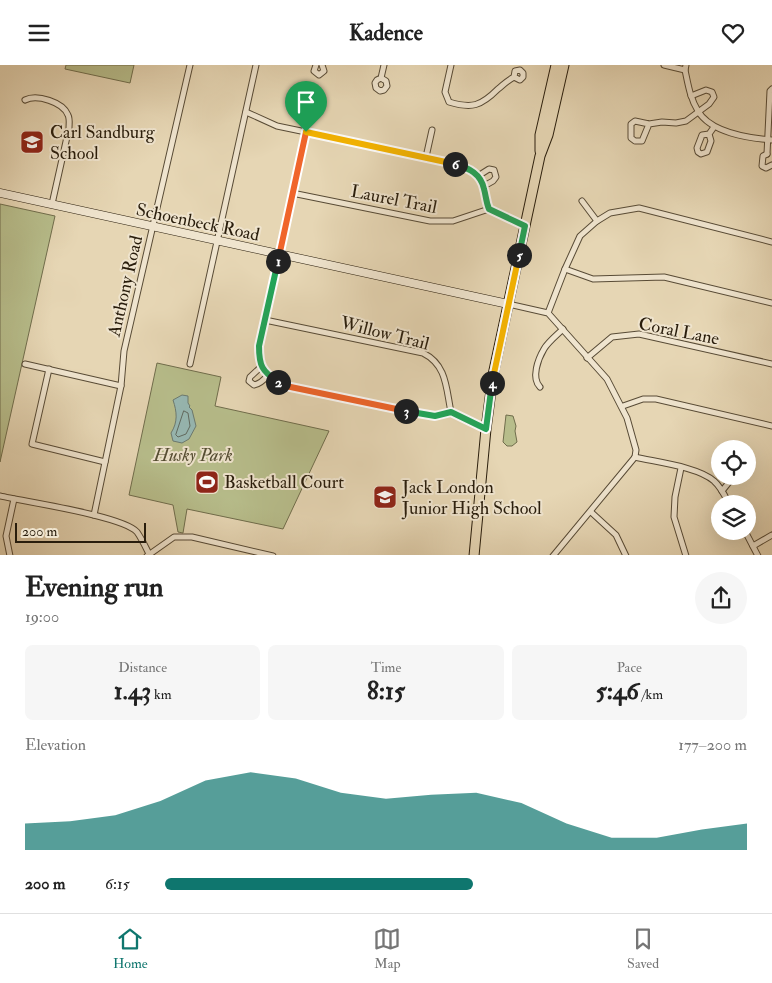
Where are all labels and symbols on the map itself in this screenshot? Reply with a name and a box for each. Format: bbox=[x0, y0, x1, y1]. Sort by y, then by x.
pin bbox=[285, 81, 327, 132]
place label: Carl Sandburg School bbox=[50, 121, 156, 165]
school or university icon: Carl Sandburg School bbox=[19, 129, 45, 155]
pin: 6 bbox=[442, 151, 468, 177]
street label: Laurel Trail bbox=[349, 180, 439, 219]
street label: Schoenbeck Road bbox=[134, 198, 262, 247]
street label: Anthony Road bbox=[102, 233, 148, 340]
pin: 5 bbox=[506, 243, 532, 267]
pin: 1 bbox=[266, 249, 290, 273]
street label: Willow Trail bbox=[337, 311, 432, 356]
street label: Coral Lane bbox=[637, 312, 722, 351]
pin: 2 bbox=[266, 369, 290, 395]
pin: 4 bbox=[480, 371, 504, 395]
pin: 3 bbox=[394, 399, 418, 423]
park label: Husky Park bbox=[152, 444, 233, 467]
sports icon: Basketball Court bbox=[194, 469, 220, 495]
place label: Basketball Court bbox=[224, 471, 344, 494]
place label: Jack London Junior High School bbox=[401, 476, 542, 520]
school or university icon: Jack London Junior High School bbox=[372, 484, 398, 510]
scale bar bbox=[15, 521, 146, 544]

